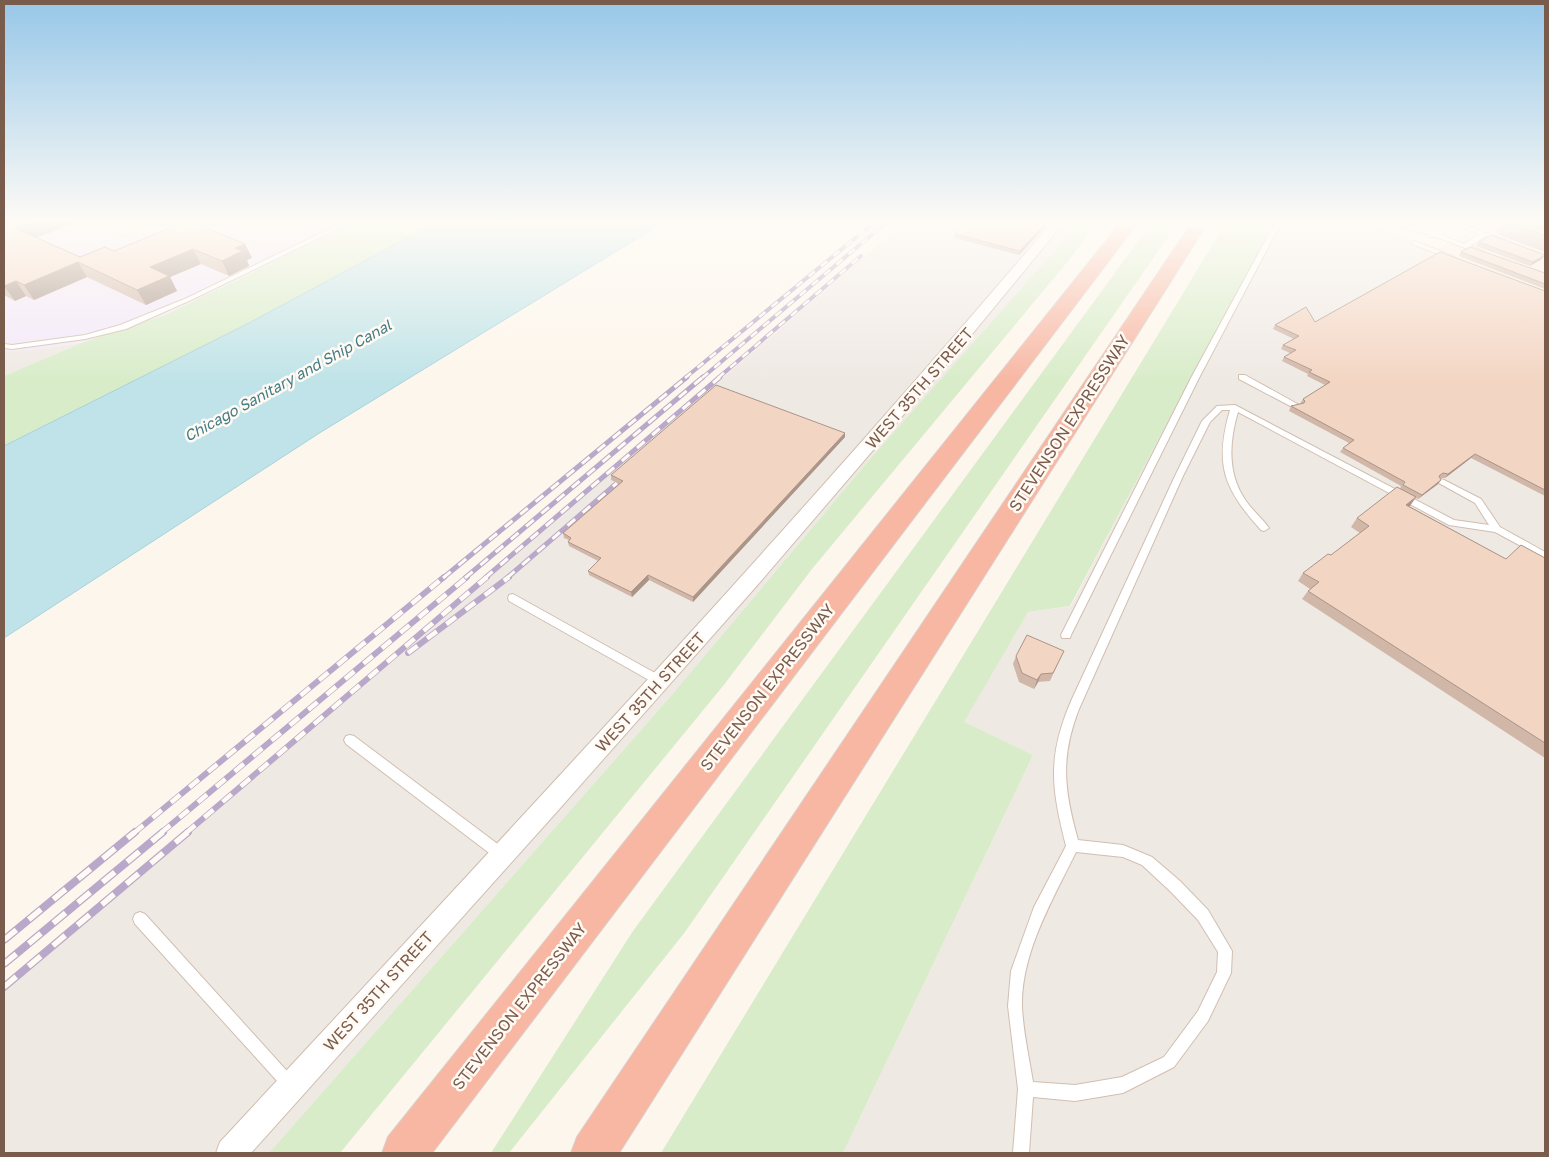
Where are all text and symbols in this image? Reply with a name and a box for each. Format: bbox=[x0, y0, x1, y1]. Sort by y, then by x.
water label: Chicago Sanitary and Ship Canal bbox=[181, 315, 396, 446]
street label: WEST 35TH STREET bbox=[861, 323, 977, 453]
street label: STEVENSON EXPRESSWAY bbox=[1004, 330, 1134, 515]
street label: STEVENSON EXPRESSWAY bbox=[696, 599, 839, 774]
street label: WEST 35TH STREET bbox=[591, 628, 709, 756]
street label: STEVENSON EXPRESSWAY bbox=[448, 918, 591, 1093]
street label: WEST 35TH STREET bbox=[319, 927, 437, 1055]

